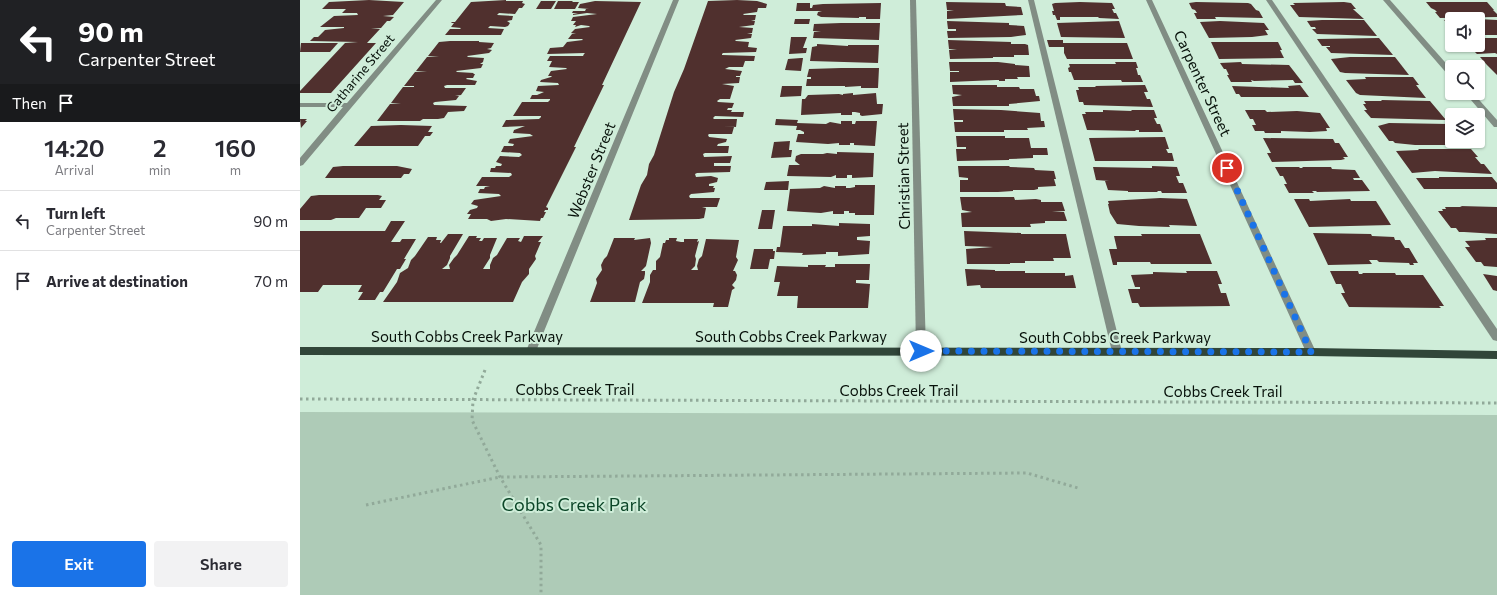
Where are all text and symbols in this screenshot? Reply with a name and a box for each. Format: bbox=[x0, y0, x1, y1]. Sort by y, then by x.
map controls bbox=[1445, 12, 1485, 148]
button: sound bbox=[1445, 12, 1485, 52]
text: 90 m bbox=[78, 14, 144, 48]
icon: left bbox=[12, 16, 64, 68]
street label: Carpenter Street bbox=[1171, 27, 1235, 139]
street label: Catharine Street bbox=[323, 31, 397, 115]
text: Carpenter Street bbox=[78, 48, 216, 70]
button: search bbox=[1445, 60, 1485, 100]
icon: arrive bbox=[55, 92, 77, 114]
text: Then bbox=[12, 94, 47, 112]
button: layers bbox=[1445, 108, 1485, 148]
street label: Webster Street bbox=[563, 119, 619, 221]
street label: Christian Street bbox=[893, 122, 913, 230]
text: 14:20 bbox=[44, 133, 105, 162]
text: 2 bbox=[153, 133, 166, 162]
text: 160 bbox=[215, 133, 256, 162]
pin bbox=[1210, 151, 1244, 185]
icon: arrive bbox=[1216, 157, 1238, 179]
text: Arrival bbox=[55, 162, 94, 178]
text: min bbox=[149, 162, 171, 178]
text: m bbox=[230, 162, 241, 178]
text: Turn left bbox=[46, 204, 105, 222]
icon: left bbox=[12, 210, 34, 232]
text: 90 m bbox=[253, 212, 288, 230]
text: Carpenter Street bbox=[46, 222, 145, 238]
icon: arrive bbox=[12, 270, 34, 292]
text: Arrive at destination bbox=[46, 272, 188, 290]
text: 70 m bbox=[254, 272, 288, 290]
street label: South Cobbs Creek Parkway bbox=[371, 327, 563, 345]
street label: South Cobbs Creek Parkway bbox=[695, 327, 887, 345]
street label: South Cobbs Creek Parkway bbox=[1019, 328, 1211, 346]
position arrow bbox=[900, 330, 942, 372]
street label: Cobbs Creek Trail bbox=[515, 380, 635, 398]
street label: Cobbs Creek Trail bbox=[839, 381, 959, 399]
street label: Cobbs Creek Trail bbox=[1163, 382, 1283, 400]
park label: Cobbs Creek Park bbox=[502, 493, 647, 515]
button: Exit bbox=[12, 541, 146, 587]
button: Share bbox=[154, 541, 288, 587]

